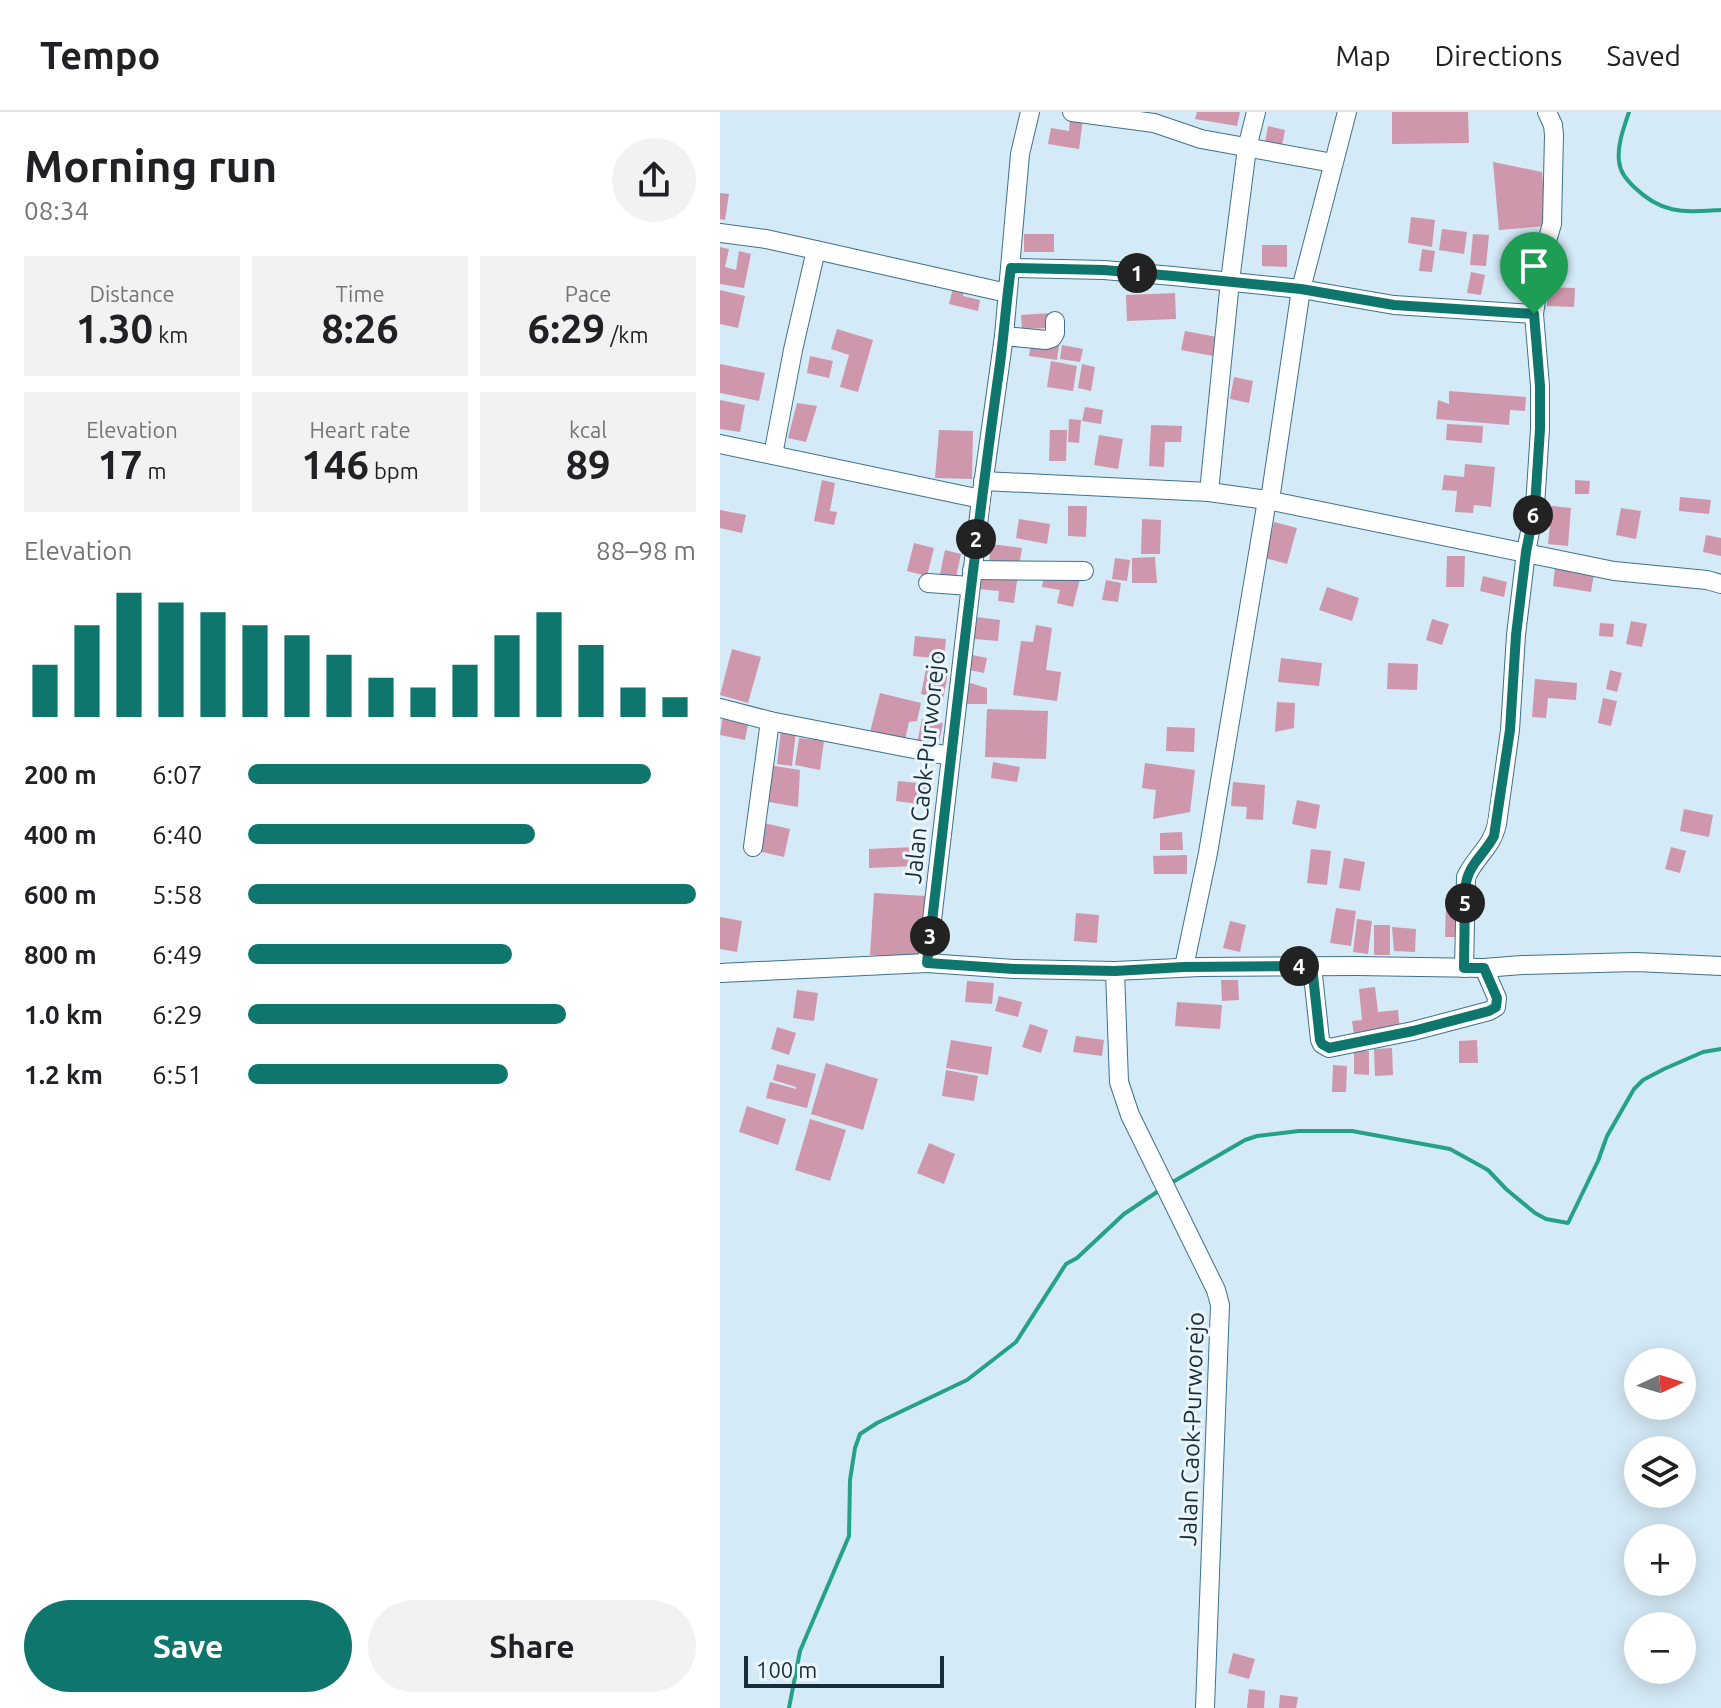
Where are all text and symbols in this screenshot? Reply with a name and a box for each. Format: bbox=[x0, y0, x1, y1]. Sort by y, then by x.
text: Tempo bbox=[40, 34, 161, 76]
text: Map bbox=[1335, 40, 1391, 71]
text: Directions bbox=[1435, 40, 1562, 71]
text: Saved bbox=[1606, 40, 1681, 71]
button: share bbox=[612, 138, 696, 222]
text: Morning run bbox=[24, 141, 277, 190]
text: 08:34 bbox=[24, 196, 89, 225]
pin bbox=[1500, 232, 1568, 314]
icon: arrive bbox=[1512, 244, 1556, 288]
pin: 1 bbox=[1117, 253, 1157, 293]
text: 1 bbox=[1131, 260, 1143, 285]
text: Distance bbox=[89, 281, 175, 306]
text: Time bbox=[335, 281, 385, 306]
text: Pace bbox=[565, 281, 611, 306]
text: 1.30 bbox=[76, 306, 153, 351]
text: 8:26 bbox=[321, 306, 399, 351]
text: 6:29 bbox=[528, 306, 605, 351]
text: km bbox=[153, 322, 188, 347]
text: /km bbox=[605, 322, 648, 347]
text: Elevation bbox=[86, 417, 178, 442]
text: Heart rate bbox=[309, 417, 411, 442]
text: kcal bbox=[569, 417, 607, 442]
text: 17 bbox=[97, 442, 143, 487]
text: 146 bbox=[301, 442, 369, 487]
text: 89 bbox=[565, 442, 611, 487]
text: m bbox=[143, 458, 167, 483]
text: bpm bbox=[369, 458, 419, 483]
pin: 6 bbox=[1513, 495, 1553, 535]
text: 6 bbox=[1527, 502, 1539, 527]
pin: 2 bbox=[956, 519, 996, 559]
text: 2 bbox=[970, 526, 982, 551]
text: Elevation bbox=[24, 536, 132, 565]
text: 88–98 m bbox=[596, 536, 696, 565]
street label: Jalan Caok-Purworejo bbox=[899, 649, 950, 885]
text: 200 m bbox=[24, 760, 97, 789]
text: 6:07 bbox=[152, 760, 202, 789]
text: 400 m bbox=[24, 820, 97, 849]
text: 6:40 bbox=[152, 820, 202, 849]
text: 600 m bbox=[24, 880, 97, 909]
text: 5:58 bbox=[152, 880, 202, 909]
pin: 5 bbox=[1445, 883, 1485, 923]
text: 5 bbox=[1459, 890, 1471, 915]
pin: 3 bbox=[910, 916, 950, 956]
text: 3 bbox=[924, 923, 936, 948]
text: 800 m bbox=[24, 940, 97, 969]
text: 6:49 bbox=[152, 940, 202, 969]
pin: 4 bbox=[1279, 946, 1319, 986]
text: 4 bbox=[1293, 953, 1305, 978]
text: 1.0 km bbox=[24, 1000, 103, 1029]
text: 6:29 bbox=[152, 1000, 202, 1029]
text: 1.2 km bbox=[24, 1060, 103, 1089]
text: 6:51 bbox=[152, 1060, 202, 1089]
street label: Jalan Caok-Purworejo bbox=[1174, 1311, 1209, 1546]
north arrow bbox=[1624, 1348, 1696, 1420]
map controls bbox=[1624, 1348, 1696, 1684]
button: layers bbox=[1624, 1436, 1696, 1508]
button: + bbox=[1624, 1524, 1696, 1596]
button: Save bbox=[24, 1600, 352, 1692]
button: Share bbox=[368, 1600, 696, 1692]
button: − bbox=[1624, 1612, 1696, 1684]
scale bar bbox=[744, 1652, 944, 1688]
text: 100 m bbox=[756, 1657, 817, 1682]

